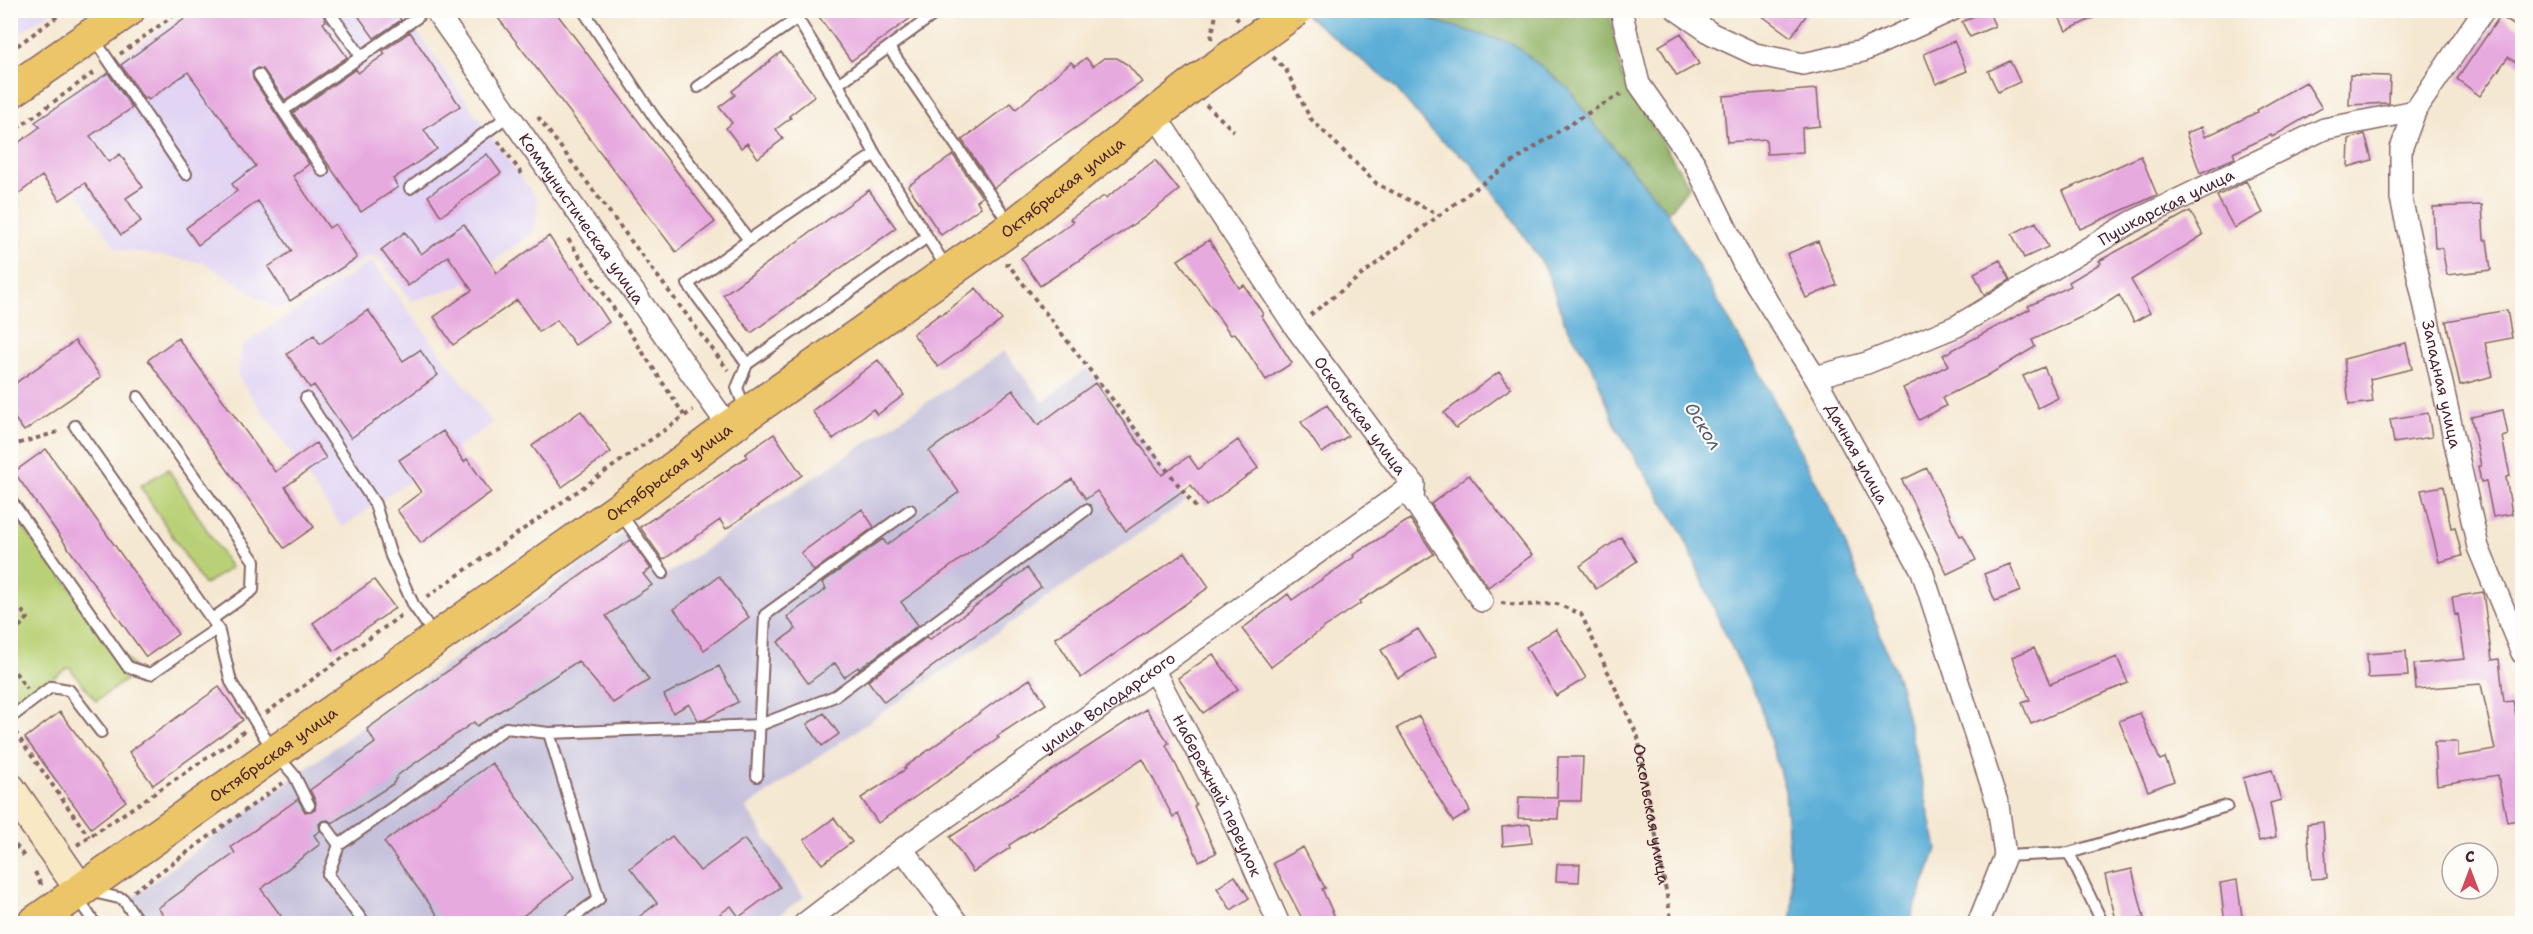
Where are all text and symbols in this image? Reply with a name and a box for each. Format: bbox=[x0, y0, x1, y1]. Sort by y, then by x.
street label: Коммунистическая улица bbox=[514, 129, 649, 308]
street label: Октябрьская улица bbox=[996, 132, 1129, 243]
street label: Пушкарская улица bbox=[2094, 164, 2237, 250]
street label: Западная улица bbox=[2418, 318, 2466, 450]
street label: Оскольская улица bbox=[1310, 352, 1411, 479]
water label: Оскол bbox=[1679, 397, 1727, 455]
street label: Дачная улица bbox=[1821, 399, 1893, 508]
street label: Октябрьская улица bbox=[601, 418, 736, 526]
street label: улица Володарского bbox=[1036, 647, 1179, 758]
street label: Октябрьская улица bbox=[205, 702, 341, 807]
street label: Набережный переулок bbox=[1168, 710, 1267, 880]
street label: Оскольская улица bbox=[1629, 742, 1675, 886]
north arrow bbox=[2440, 841, 2500, 901]
text: С bbox=[2465, 846, 2475, 867]

